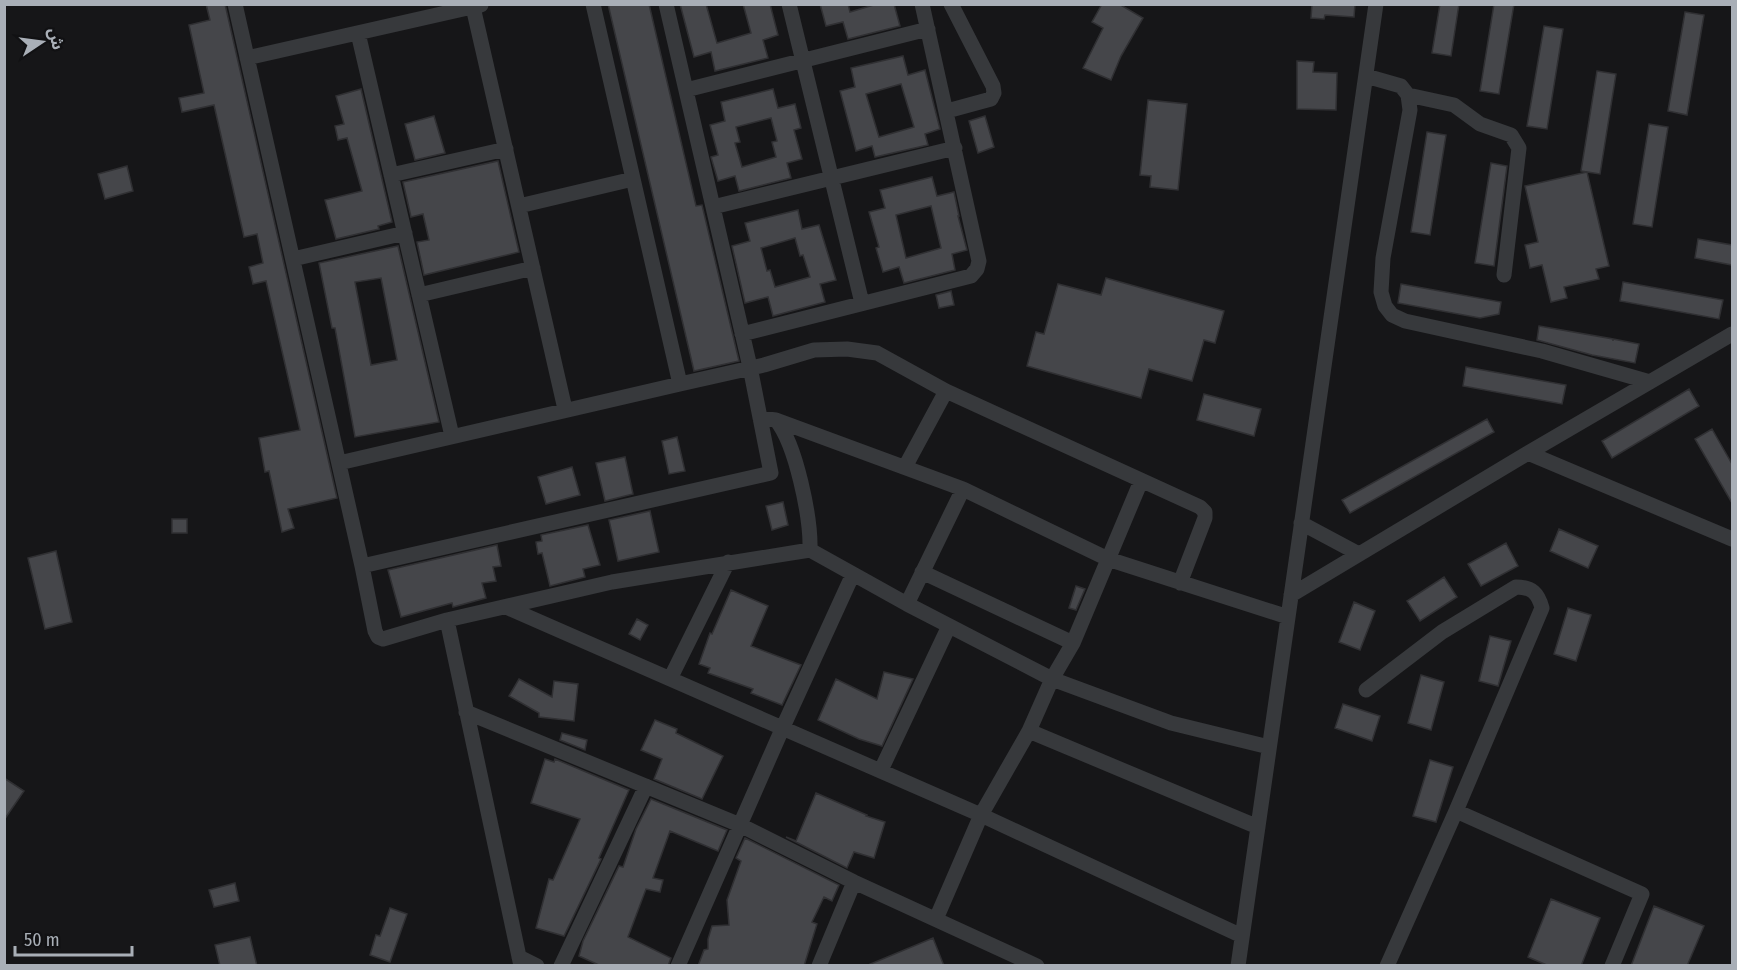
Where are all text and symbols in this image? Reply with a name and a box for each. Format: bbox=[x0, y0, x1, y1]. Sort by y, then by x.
north arrow bbox=[12, 12, 72, 72]
text: ش bbox=[44, 26, 68, 52]
scale bar bbox=[15, 919, 132, 957]
text: 50 m bbox=[24, 929, 60, 951]

